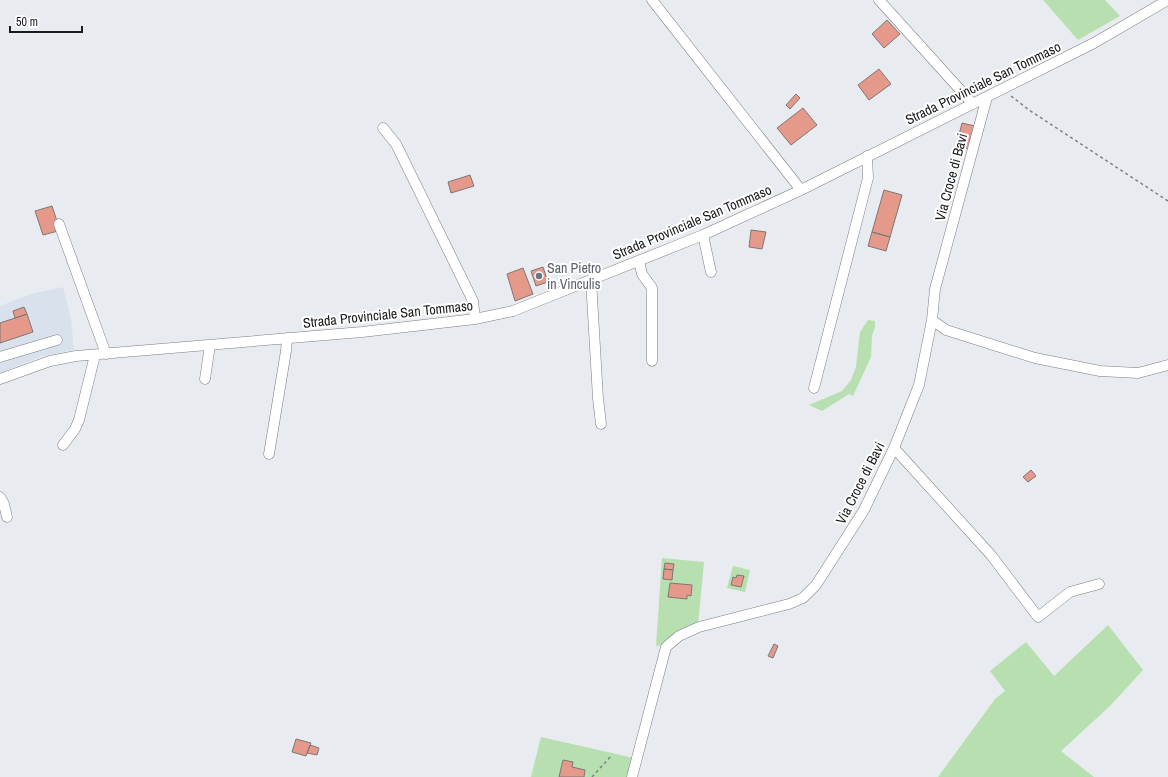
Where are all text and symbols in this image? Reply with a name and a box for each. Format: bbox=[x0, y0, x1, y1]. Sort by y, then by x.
scale bar bbox=[10, 8, 82, 34]
text: 50 m bbox=[16, 14, 38, 30]
street label: Strada Provinciale San Tommaso bbox=[902, 37, 1064, 129]
street label: Via Croce di Bavi bbox=[931, 131, 971, 223]
street label: Strada Provinciale San Tommaso bbox=[610, 180, 774, 264]
place label: San Pietro in Vinculis bbox=[547, 259, 601, 293]
marker: San Pietro in Vinculis bbox=[534, 271, 544, 281]
street label: Strada Provinciale San Tommaso bbox=[302, 296, 474, 332]
street label: Via Croce di Bavi bbox=[832, 439, 888, 527]

